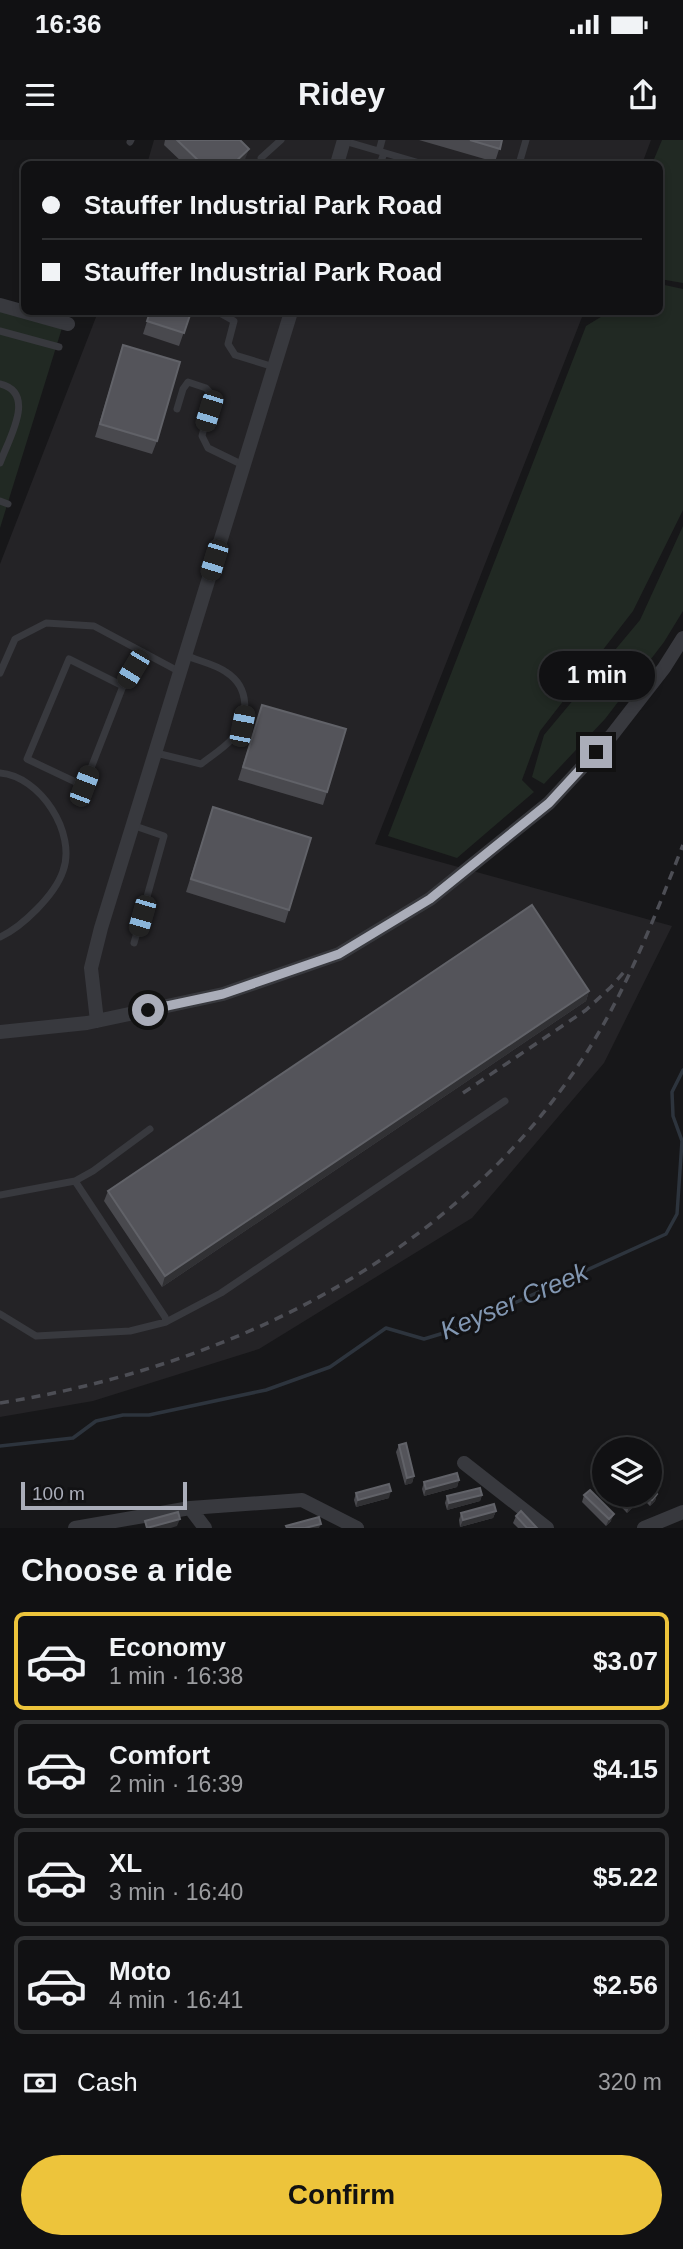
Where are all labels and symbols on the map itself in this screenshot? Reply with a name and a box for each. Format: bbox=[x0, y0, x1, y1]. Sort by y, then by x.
car bbox=[193, 388, 226, 434]
car bbox=[198, 537, 231, 583]
car bbox=[114, 646, 153, 692]
callout: 1 min bbox=[538, 650, 654, 700]
car bbox=[228, 703, 257, 749]
route end bbox=[580, 736, 612, 768]
car bbox=[67, 763, 102, 809]
car bbox=[127, 893, 158, 939]
route start bbox=[132, 994, 164, 1026]
water label: Keyser Creek bbox=[436, 1256, 594, 1346]
scale bar bbox=[21, 1479, 187, 1511]

